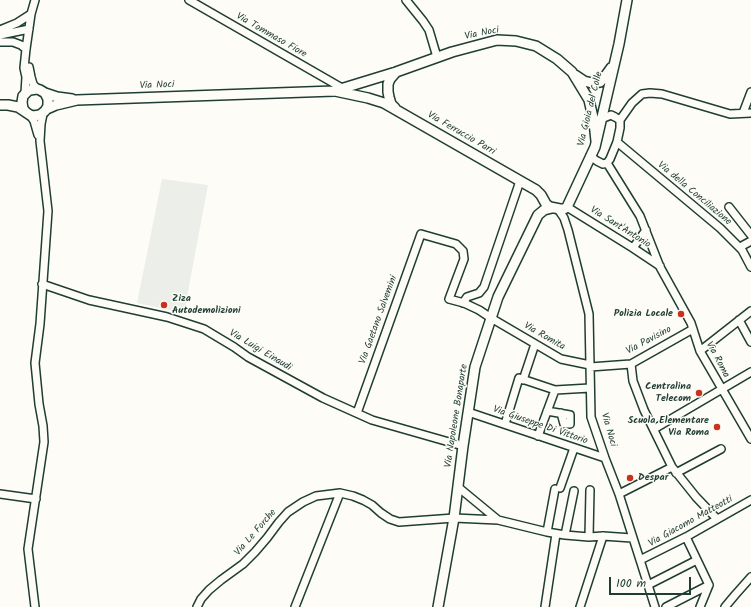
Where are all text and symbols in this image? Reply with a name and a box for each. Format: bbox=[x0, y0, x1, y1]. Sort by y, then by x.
street label: Via Tommaso Fiore bbox=[234, 11, 308, 61]
street label: Via Noci bbox=[464, 25, 500, 43]
street label: Via Gioia del Colle bbox=[576, 70, 606, 148]
street label: Via Noci bbox=[140, 79, 174, 93]
street label: Via Ferruccio Parri bbox=[425, 110, 497, 158]
street label: Via della Conciliazione bbox=[655, 160, 733, 228]
street label: Via Sant'Antonio bbox=[588, 205, 652, 251]
street label: Via Gaetano Salvemini bbox=[357, 274, 401, 366]
place label: Ziza Autodemolizioni bbox=[172, 293, 241, 316]
marker: Ziza Autodemolizioni bbox=[159, 300, 169, 310]
place label: Polizia Locale bbox=[614, 308, 673, 320]
marker: Polizia Locale bbox=[676, 309, 686, 319]
street label: Via Romita bbox=[521, 320, 567, 354]
street label: Via Pavisino bbox=[624, 324, 674, 358]
street label: Via Luigi Einaudi bbox=[227, 328, 293, 374]
street label: Via Roma bbox=[702, 340, 732, 380]
street label: Via Napoleone Bonaparte bbox=[443, 363, 471, 469]
place label: Centralina Telecom bbox=[645, 381, 691, 404]
marker: Centralina Telecom bbox=[694, 388, 704, 398]
street label: Via Giuseppe Di Vittorio bbox=[491, 404, 589, 448]
street label: Via Noci bbox=[597, 412, 619, 448]
place label: Scuola Elementare Via Roma bbox=[628, 415, 709, 438]
marker: Scuola Elementare Via Roma bbox=[712, 422, 722, 432]
place label: Despar bbox=[638, 472, 668, 484]
marker: Despar bbox=[625, 473, 635, 483]
street label: Via Giacomo Matteotti bbox=[647, 494, 735, 550]
street label: Via Le Forche bbox=[233, 507, 279, 559]
scale bar bbox=[611, 569, 693, 595]
text: 100 m bbox=[616, 574, 646, 593]

